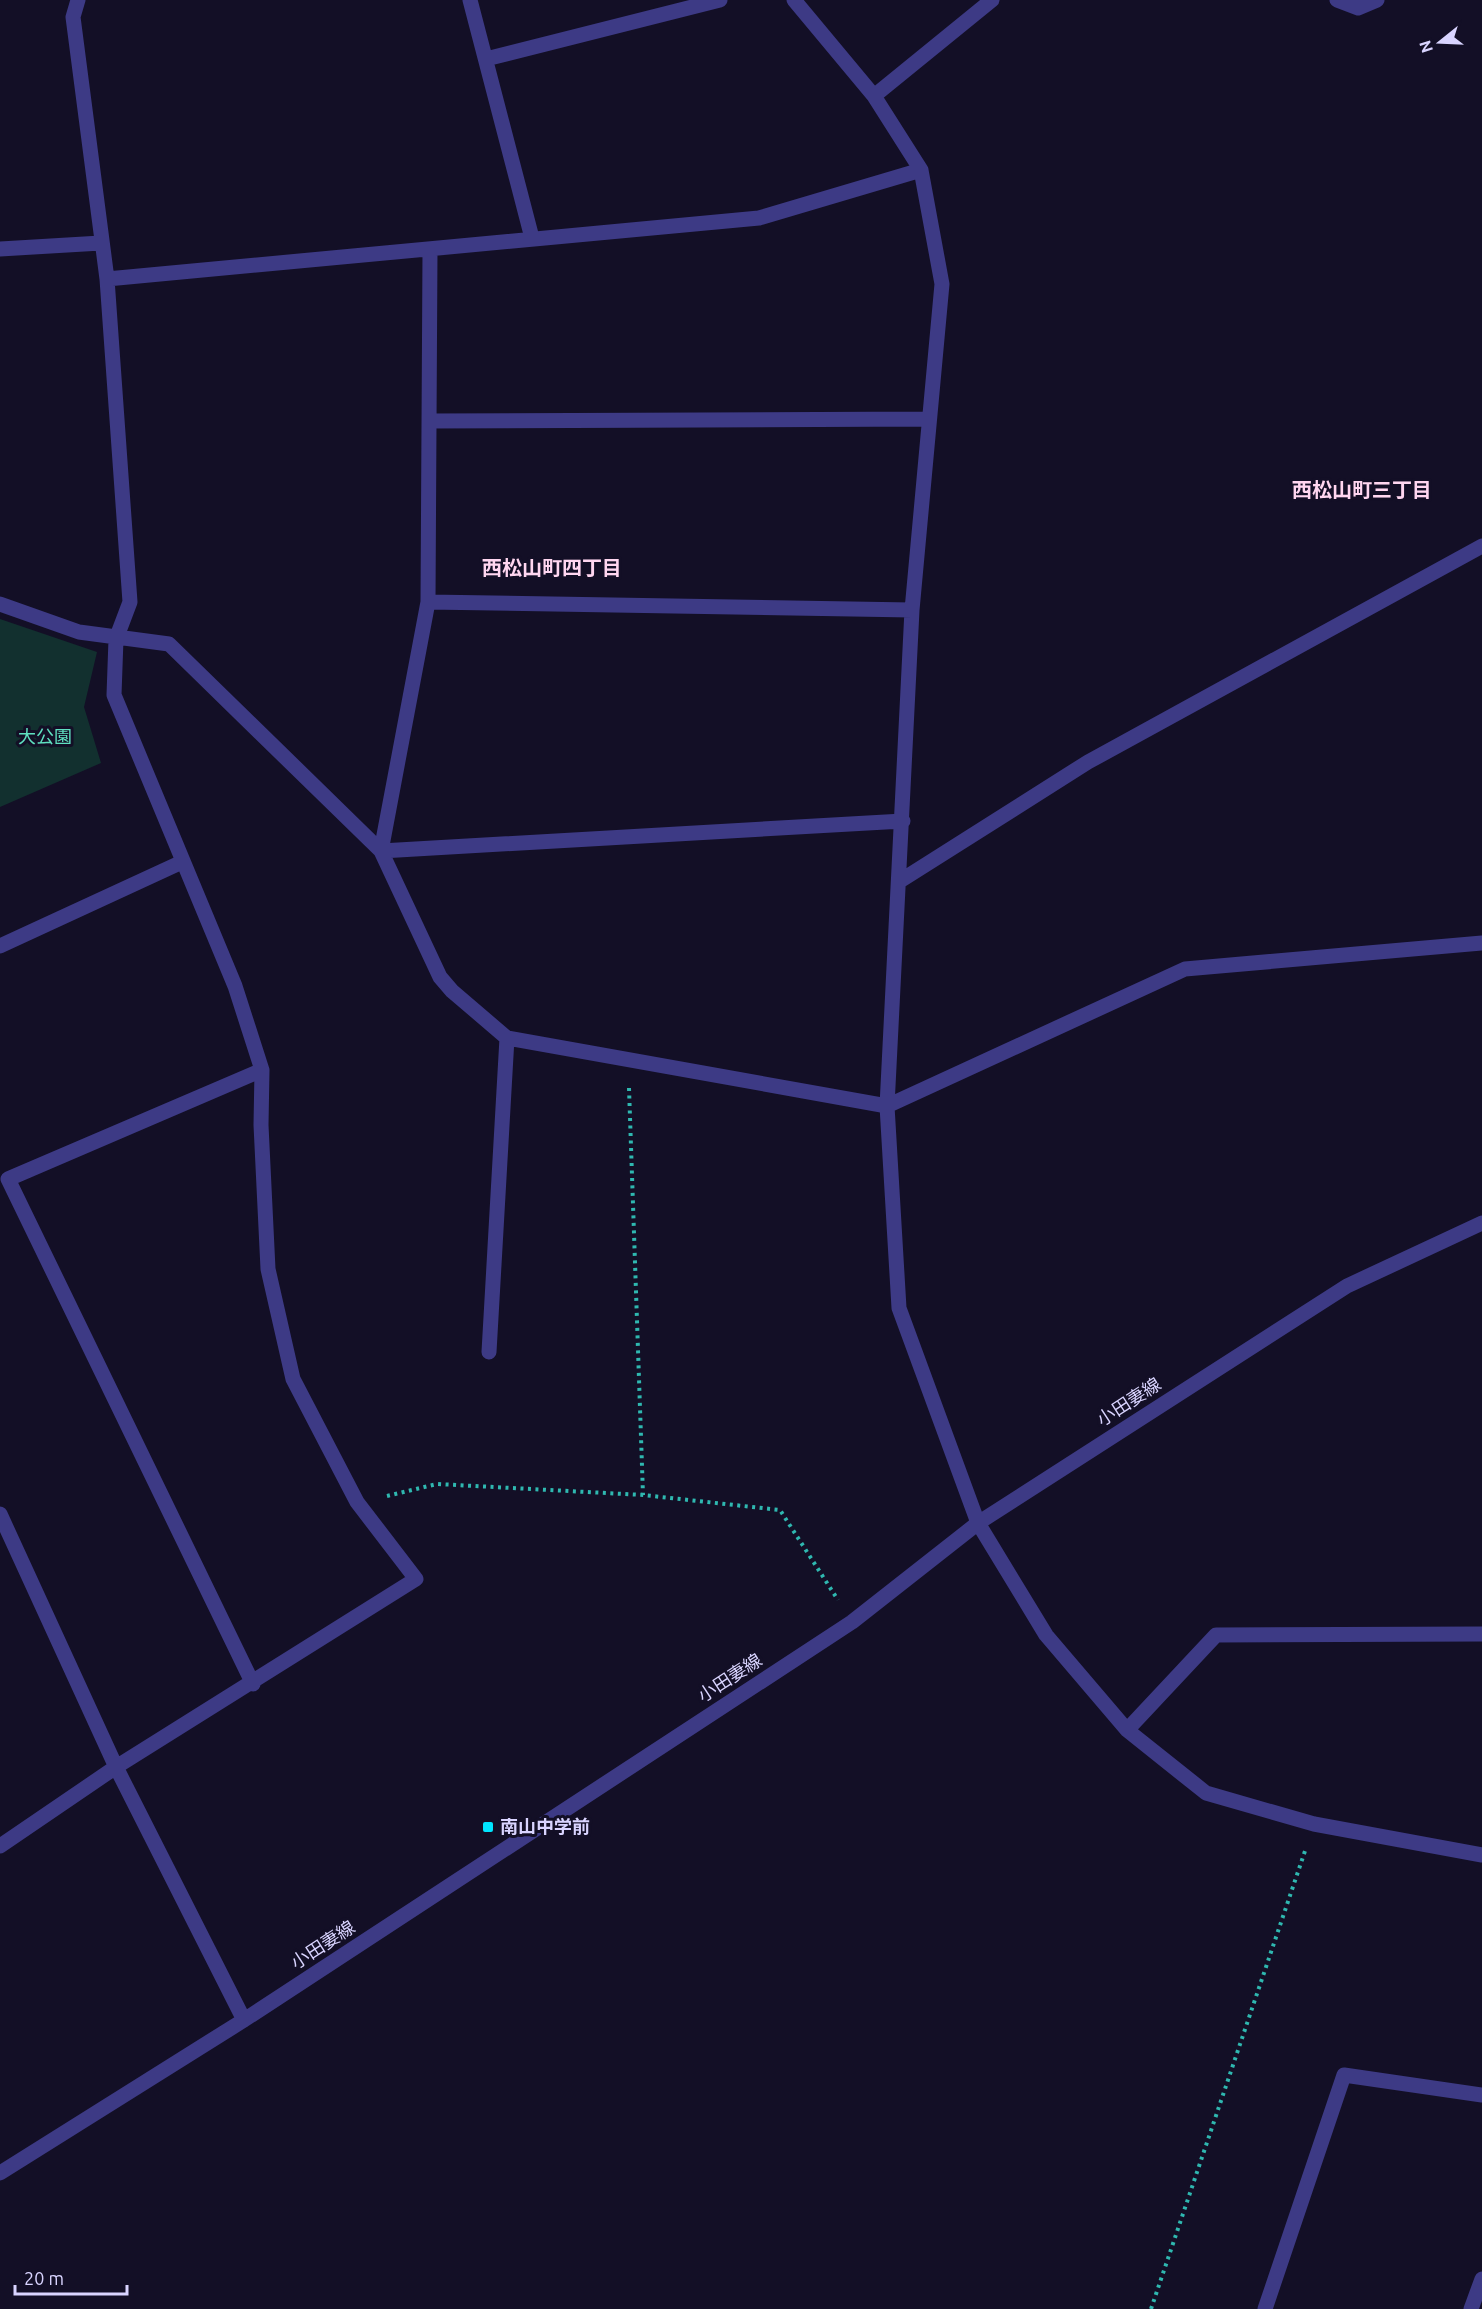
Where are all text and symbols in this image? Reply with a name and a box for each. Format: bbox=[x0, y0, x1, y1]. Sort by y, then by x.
north arrow bbox=[1410, 12, 1470, 72]
text: N bbox=[1415, 38, 1436, 55]
district label: 西松山町三丁目 bbox=[1292, 478, 1432, 501]
district label: 西松山町四丁目 bbox=[482, 556, 622, 579]
park label: 大公園 bbox=[18, 726, 72, 746]
street label: 小田妻線 bbox=[1093, 1373, 1164, 1429]
street label: 小田妻線 bbox=[694, 1649, 765, 1705]
place label: 南山中学前 bbox=[500, 1816, 590, 1836]
marker: 南山中学前 bbox=[481, 1820, 495, 1834]
street label: 小田妻線 bbox=[287, 1916, 358, 1972]
scale bar bbox=[15, 2258, 128, 2296]
text: 20 m bbox=[24, 2268, 64, 2288]

